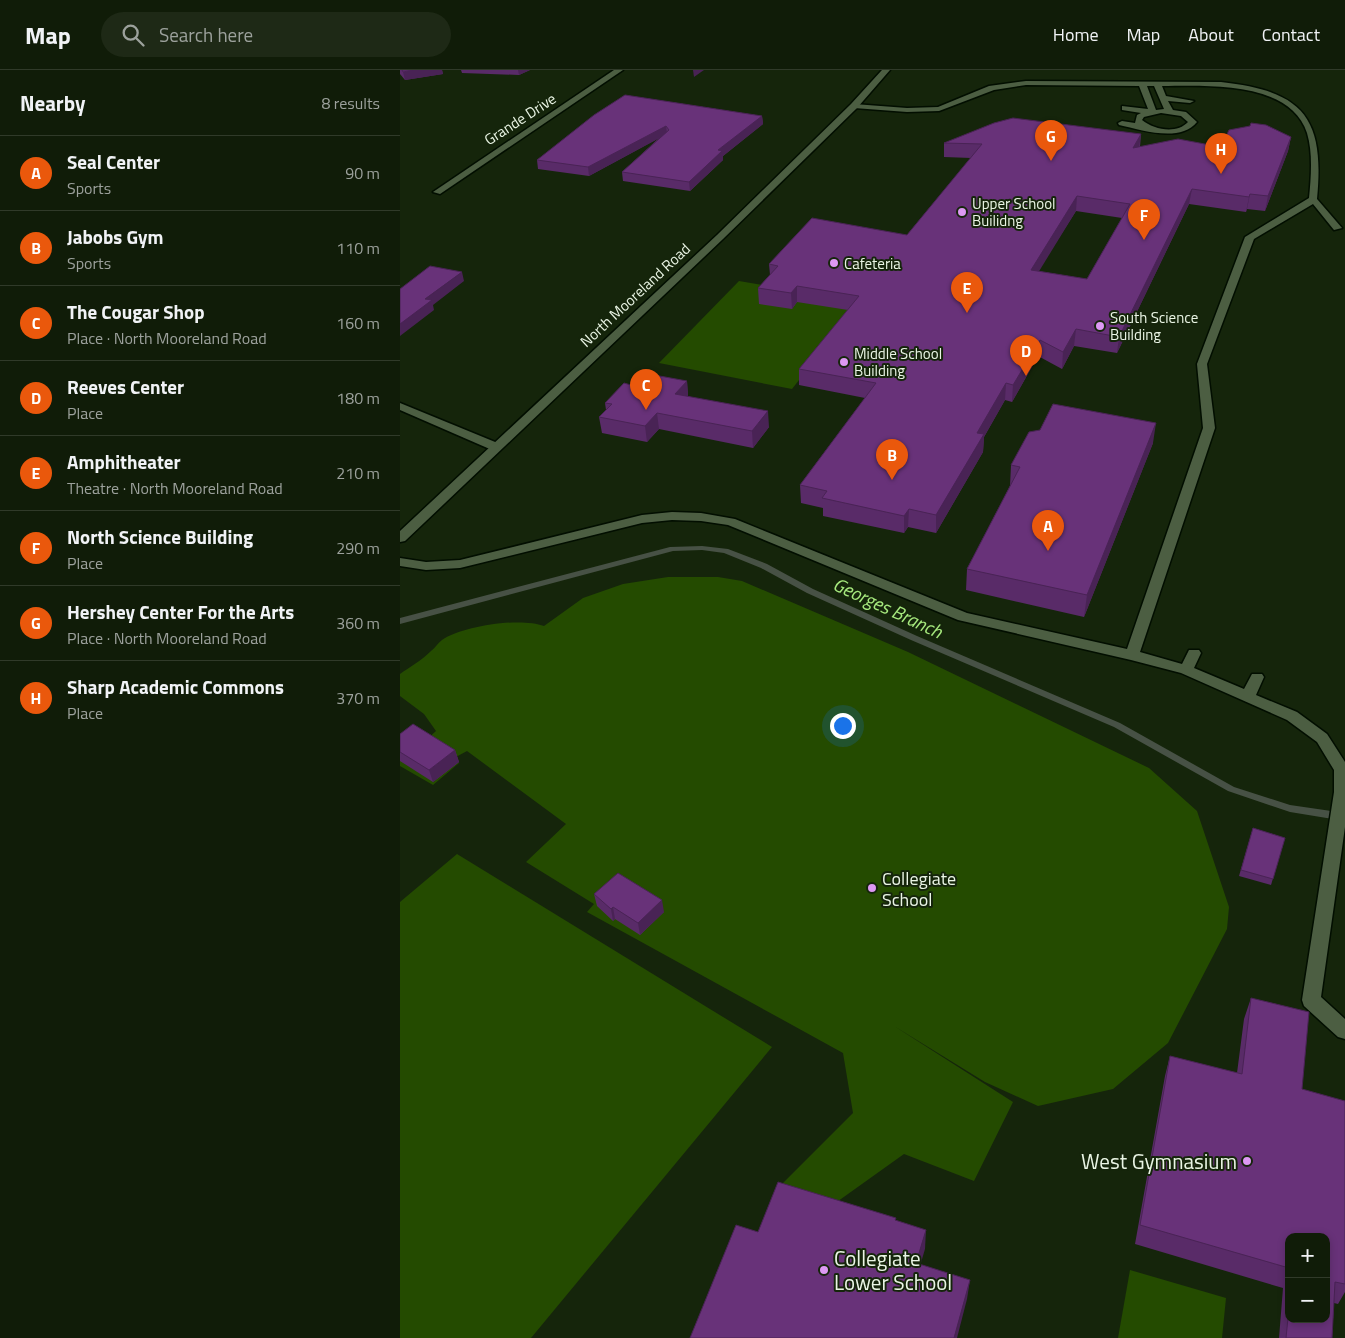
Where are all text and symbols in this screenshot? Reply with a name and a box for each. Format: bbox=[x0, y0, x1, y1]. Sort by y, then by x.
search box bbox=[101, 12, 451, 57]
text: Map bbox=[25, 17, 71, 53]
text: Search here bbox=[159, 20, 253, 49]
icon: search bbox=[119, 21, 147, 49]
text: Home bbox=[1053, 21, 1099, 48]
text: Map bbox=[1127, 21, 1160, 48]
text: About bbox=[1188, 21, 1234, 48]
text: Contact bbox=[1262, 21, 1320, 48]
text: Nearby bbox=[20, 87, 85, 119]
street label: Grande Drive bbox=[480, 87, 560, 151]
text: 8 results bbox=[321, 91, 380, 115]
pin: G bbox=[1035, 120, 1067, 161]
pin: H bbox=[1205, 133, 1237, 174]
text: Seal Center bbox=[67, 147, 160, 176]
text: A bbox=[31, 161, 41, 185]
text: 90 m bbox=[345, 161, 380, 185]
text: Sports bbox=[67, 176, 111, 200]
place label: Upper School Builidng bbox=[972, 192, 1056, 232]
pin: F bbox=[1128, 199, 1160, 240]
marker: Upper School Builidng bbox=[956, 206, 968, 218]
text: Jabobs Gym bbox=[67, 222, 163, 251]
text: B bbox=[31, 236, 41, 260]
text: 110 m bbox=[336, 236, 380, 260]
street label: North Mooreland Road bbox=[575, 238, 695, 352]
text: Sports bbox=[67, 251, 111, 275]
place label: Cafeteria bbox=[844, 252, 901, 275]
marker: Cafeteria bbox=[828, 257, 840, 269]
pin: E bbox=[951, 272, 983, 313]
text: The Cougar Shop bbox=[67, 297, 205, 326]
place label: South Science Building bbox=[1110, 306, 1198, 346]
text: C bbox=[32, 311, 40, 335]
text: 160 m bbox=[336, 311, 380, 335]
marker: South Science Building bbox=[1094, 320, 1106, 332]
text: Place · North Mooreland Road bbox=[67, 326, 267, 350]
pin: D bbox=[1010, 335, 1042, 376]
place label: Middle School Building bbox=[854, 342, 942, 382]
marker: Middle School Building bbox=[838, 356, 850, 368]
pin: C bbox=[630, 369, 662, 410]
text: Reeves Center bbox=[67, 372, 184, 401]
text: D bbox=[31, 386, 41, 410]
text: 180 m bbox=[336, 386, 380, 410]
text: Place bbox=[67, 401, 103, 425]
pin: B bbox=[876, 439, 908, 480]
text: Amphitheater bbox=[67, 447, 181, 476]
text: E bbox=[32, 461, 40, 485]
text: 210 m bbox=[336, 461, 380, 485]
text: Theatre · North Mooreland Road bbox=[67, 476, 283, 500]
pin: A bbox=[1032, 510, 1064, 551]
text: North Science Building bbox=[67, 522, 253, 551]
text: F bbox=[32, 536, 40, 560]
text: 290 m bbox=[336, 536, 380, 560]
text: Place bbox=[67, 551, 103, 575]
water label: Georges Branch bbox=[828, 569, 948, 645]
text: Hershey Center For the Arts bbox=[67, 597, 294, 626]
text: G bbox=[31, 611, 41, 635]
text: 360 m bbox=[336, 611, 380, 635]
text: Place · North Mooreland Road bbox=[67, 626, 267, 650]
text: Sharp Academic Commons bbox=[67, 672, 284, 701]
text: H bbox=[31, 686, 41, 710]
text: 370 m bbox=[336, 686, 380, 710]
text: Place bbox=[67, 701, 103, 725]
your location bbox=[830, 713, 856, 739]
place label: Collegiate School bbox=[882, 865, 956, 913]
marker: Collegiate School bbox=[866, 882, 878, 894]
place label: West Gymnasium bbox=[1081, 1145, 1237, 1177]
marker: West Gymnasium bbox=[1241, 1155, 1253, 1167]
map controls bbox=[1285, 1233, 1330, 1323]
button: + bbox=[1285, 1233, 1330, 1278]
place label: Collegiate Lower School bbox=[834, 1242, 952, 1298]
marker: Collegiate Lower School bbox=[818, 1264, 830, 1276]
button: − bbox=[1285, 1278, 1330, 1323]

